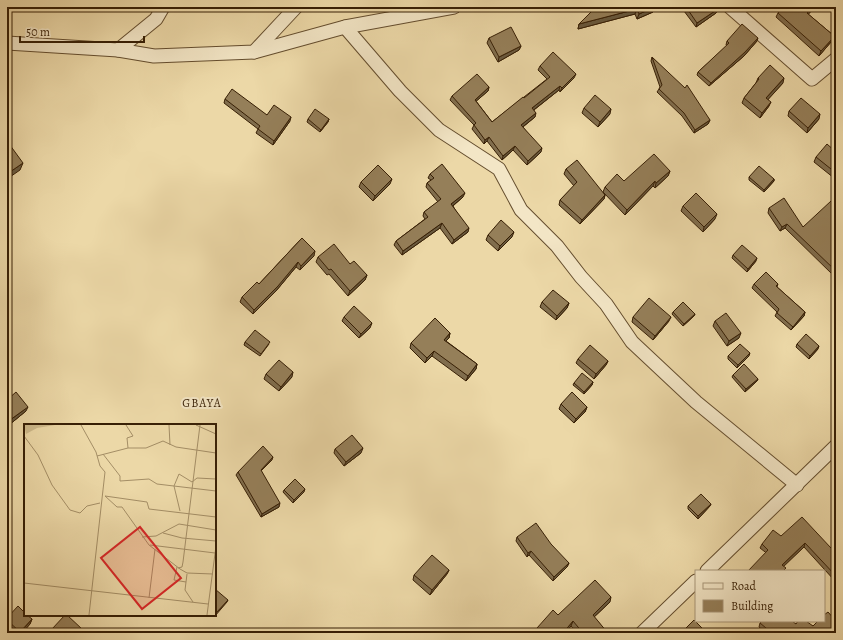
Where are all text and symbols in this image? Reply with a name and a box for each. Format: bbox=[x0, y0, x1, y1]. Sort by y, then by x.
scale bar bbox=[20, 18, 144, 44]
text: 50 m bbox=[26, 24, 50, 40]
district label: GBAYA bbox=[182, 395, 222, 411]
inset map bbox=[24, 424, 216, 616]
legend bbox=[695, 570, 825, 622]
text: Road bbox=[731, 578, 757, 594]
text: Building bbox=[731, 598, 773, 614]

